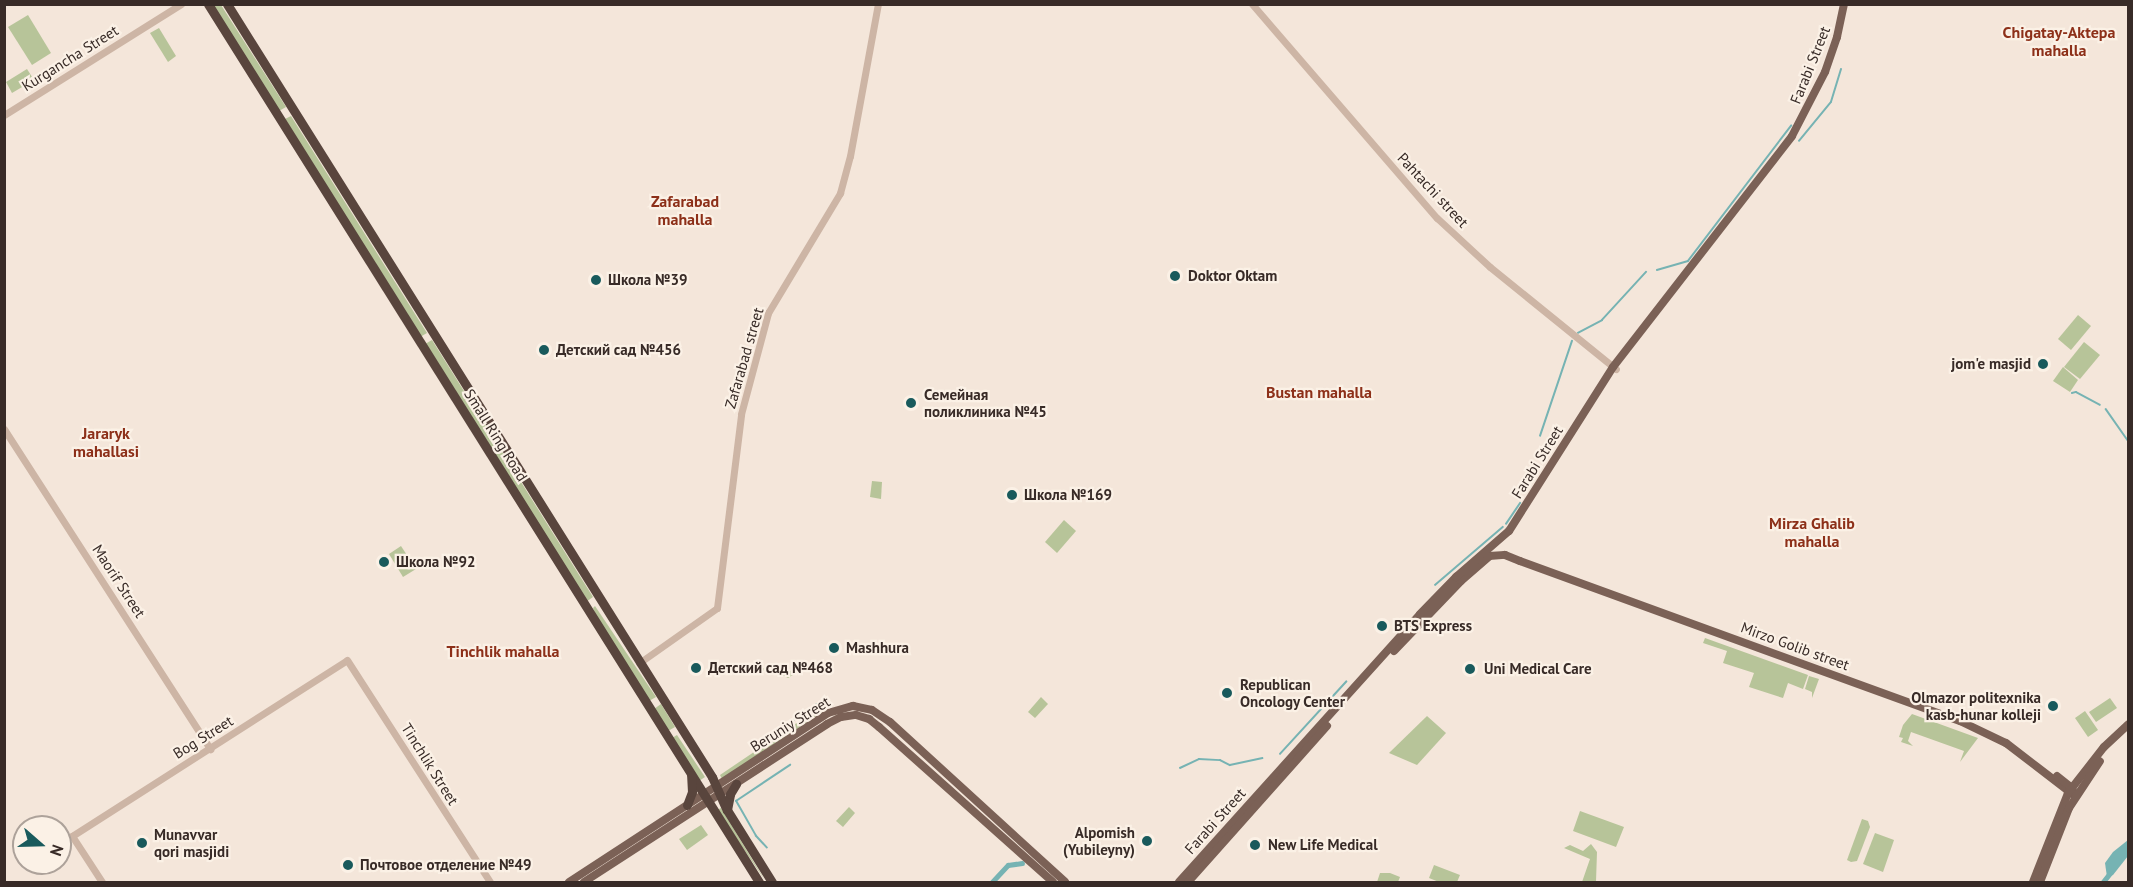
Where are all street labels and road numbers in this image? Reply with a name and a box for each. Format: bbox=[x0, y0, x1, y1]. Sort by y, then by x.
street label: Kurgancha Street bbox=[18, 21, 122, 95]
street label: Farabi Street bbox=[1786, 24, 1834, 106]
street label: Pahtachi street bbox=[1394, 149, 1472, 231]
street label: Zafarabad street bbox=[721, 305, 767, 411]
street label: Small Ring Road bbox=[460, 386, 532, 484]
street label: Farabi Street bbox=[1508, 422, 1566, 502]
street label: Maorif Street bbox=[89, 541, 149, 621]
street label: Mirzo Golib street bbox=[1738, 618, 1852, 674]
street label: Beruniy Street bbox=[747, 692, 833, 756]
street label: Bog Street bbox=[170, 712, 236, 762]
street label: Tinchlik Street bbox=[398, 720, 462, 808]
street label: Farabi Street bbox=[1181, 784, 1249, 858]

